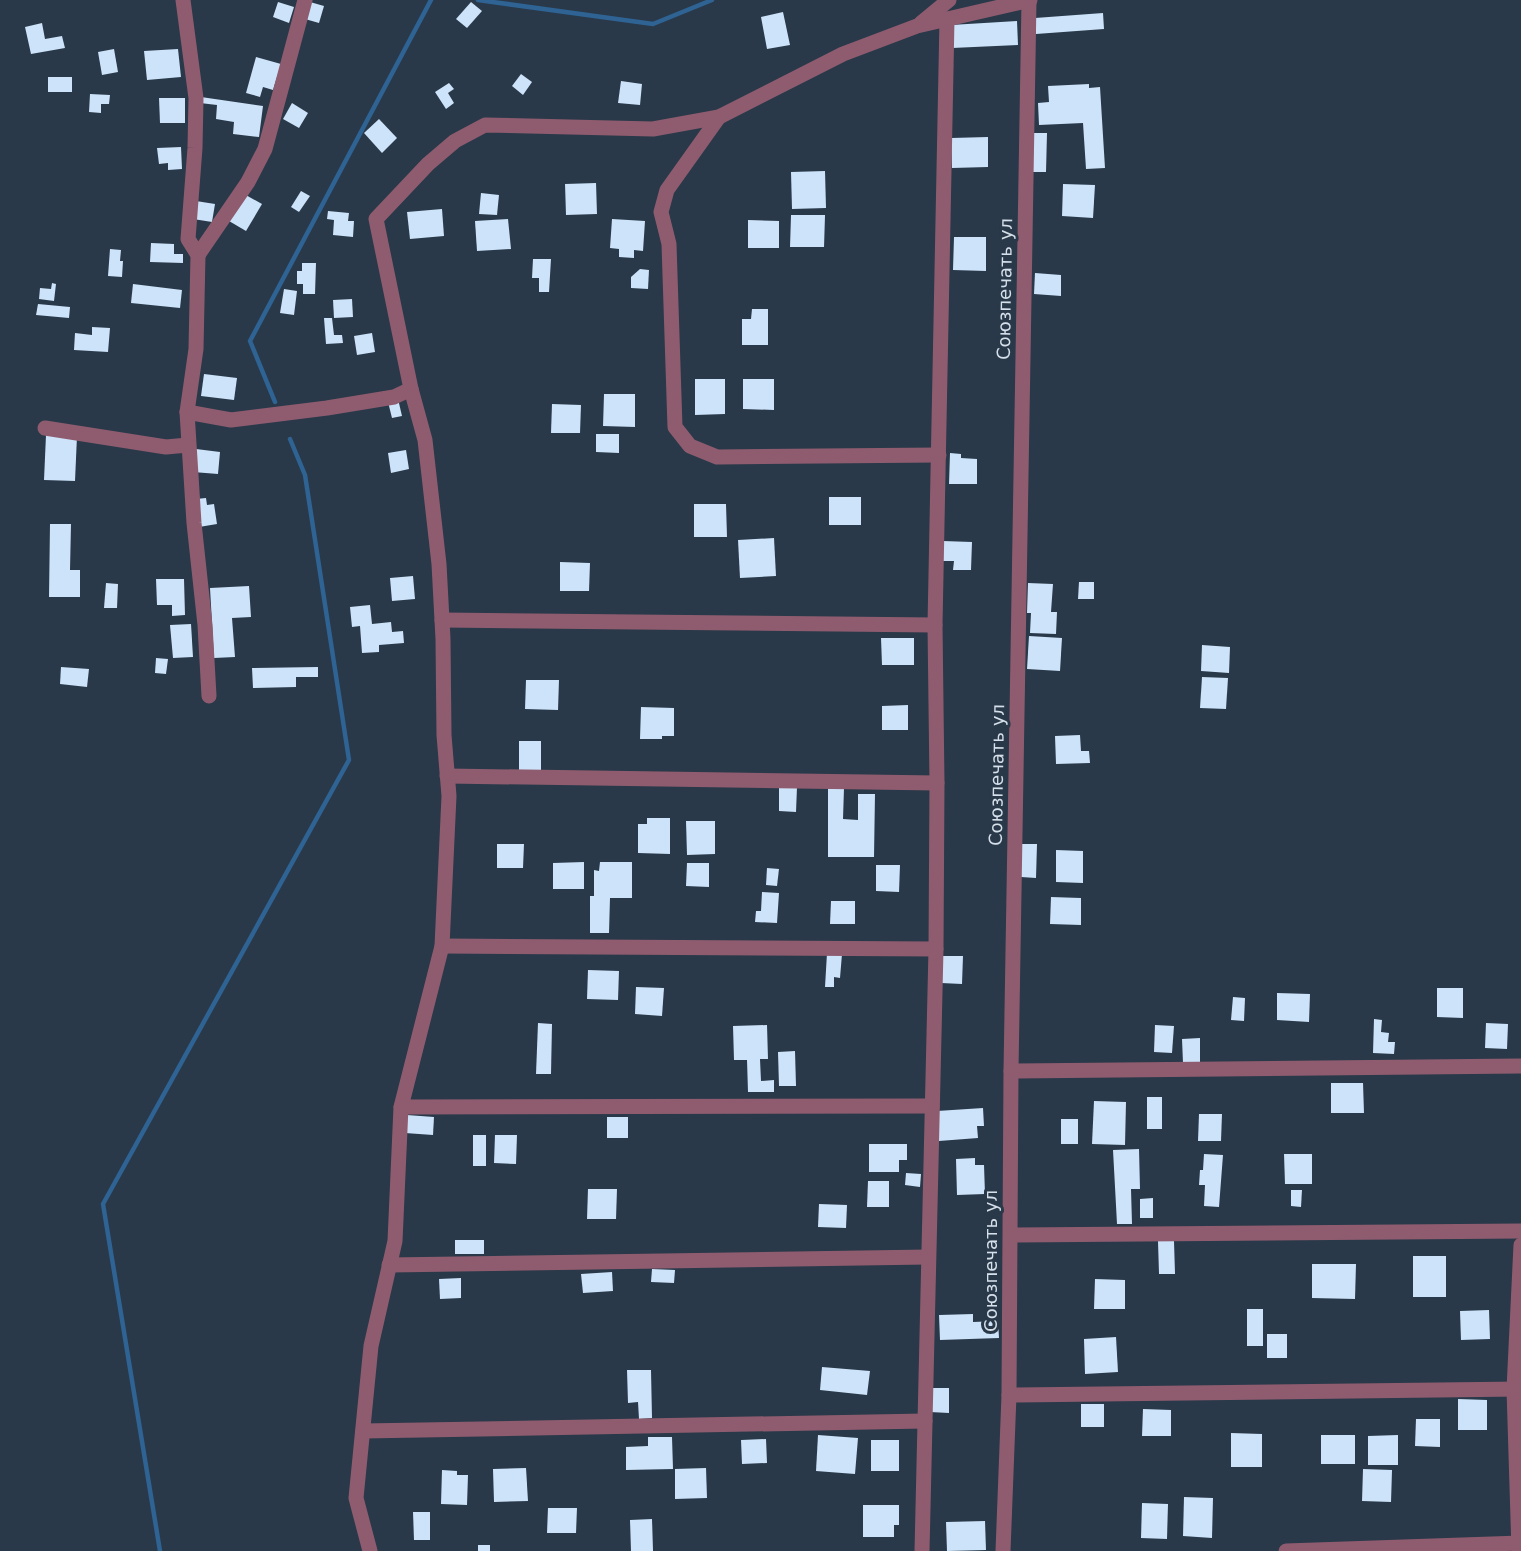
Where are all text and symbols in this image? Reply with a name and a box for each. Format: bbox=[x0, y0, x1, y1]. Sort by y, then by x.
street label: Союзпечать ул bbox=[993, 218, 1016, 360]
street label: Союзпечать ул bbox=[985, 704, 1008, 846]
street label: Союзпечать ул bbox=[980, 1190, 1001, 1332]

